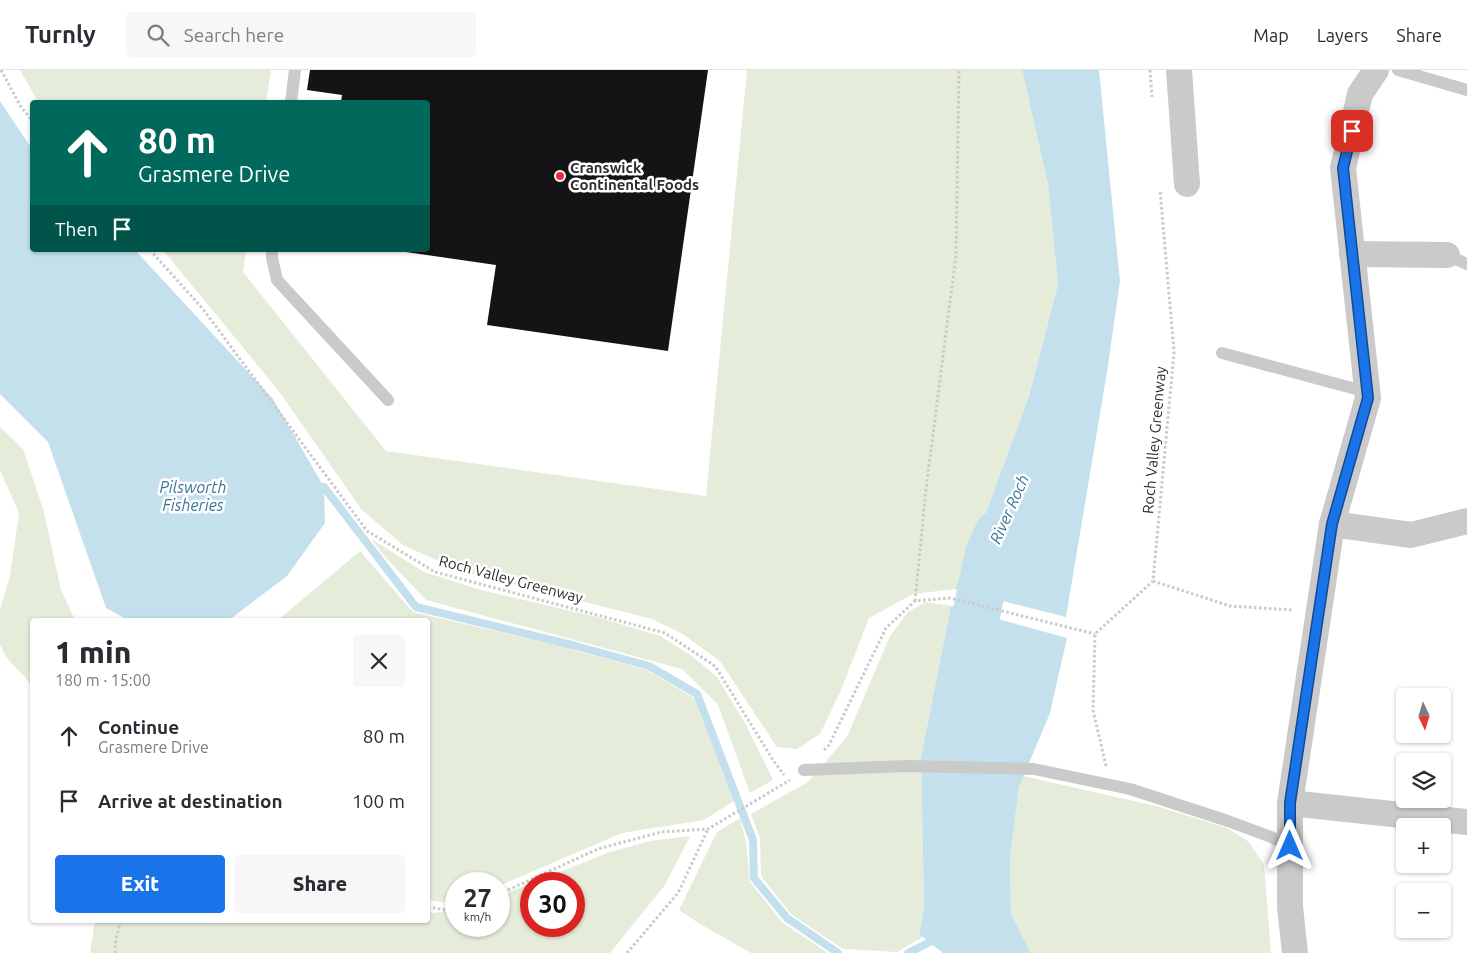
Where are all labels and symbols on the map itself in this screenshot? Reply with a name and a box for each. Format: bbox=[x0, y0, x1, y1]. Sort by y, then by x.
pin bbox=[1331, 110, 1373, 152]
place label: Cranswick Continental Foods bbox=[570, 159, 699, 193]
marker: Cranswick Continental Foods bbox=[554, 170, 566, 182]
street label: Roch Valley Greenway bbox=[1139, 365, 1169, 515]
water label: River Roch bbox=[986, 472, 1032, 546]
water label: Pilsworth Fisheries bbox=[160, 478, 226, 514]
street label: Roch Valley Greenway bbox=[437, 552, 585, 606]
north arrow bbox=[1396, 688, 1451, 742]
position arrow bbox=[1263, 819, 1315, 871]
speed limit sign: 30 bbox=[520, 872, 585, 937]

